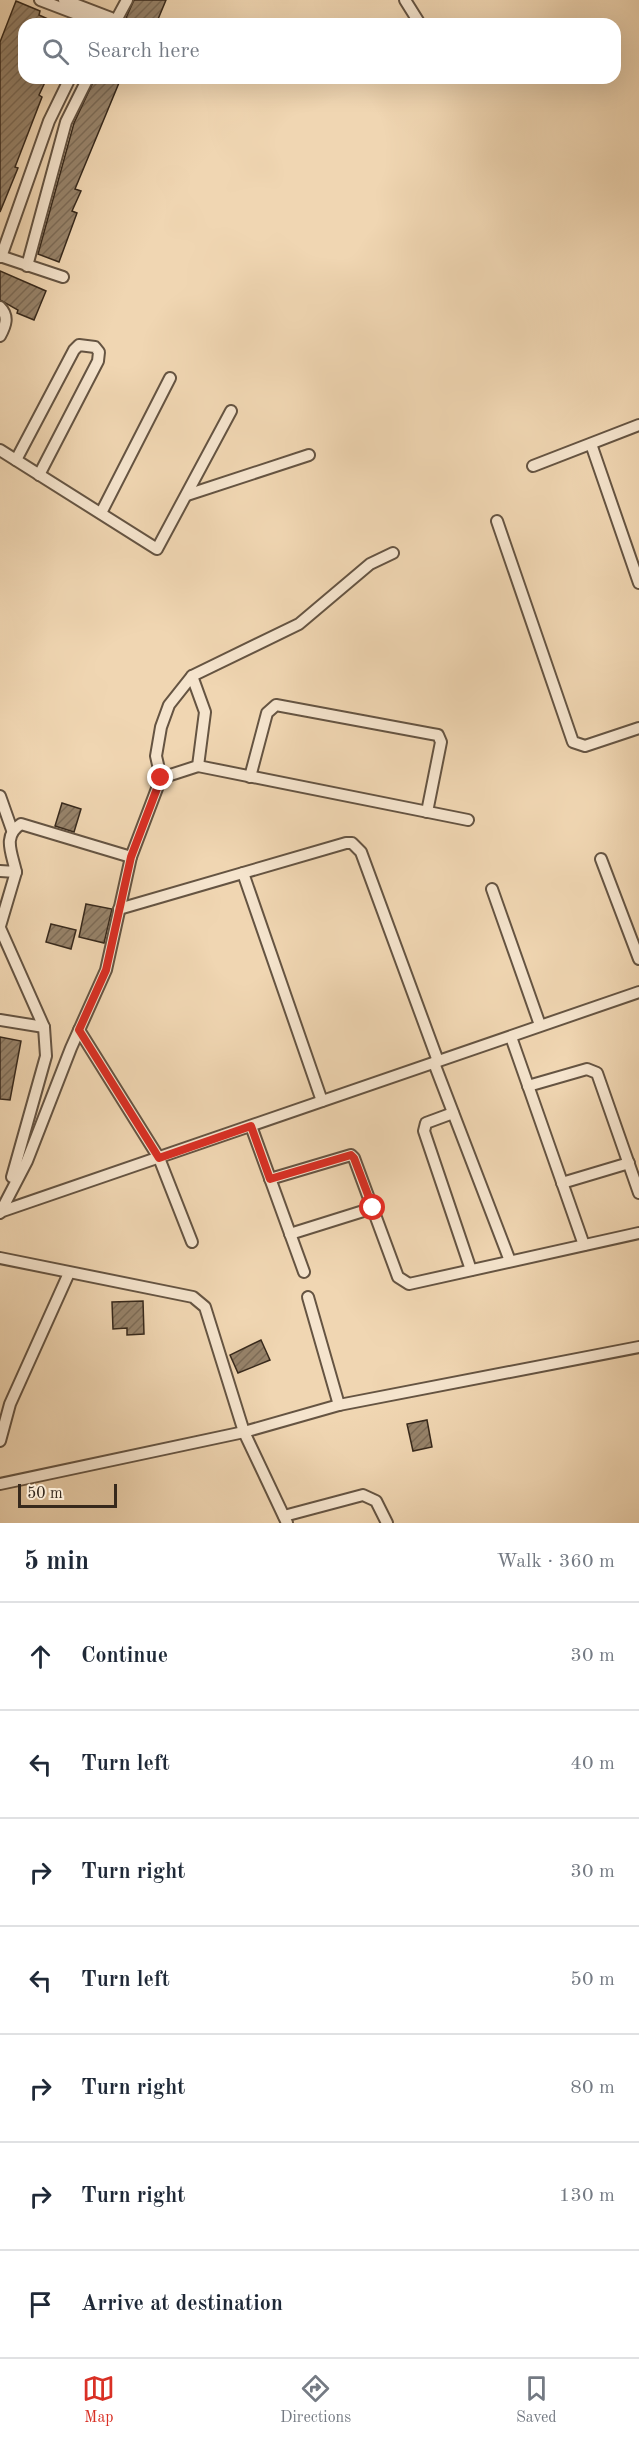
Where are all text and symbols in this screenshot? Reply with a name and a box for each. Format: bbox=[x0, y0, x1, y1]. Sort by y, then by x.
search box bbox=[18, 18, 621, 84]
icon: search bbox=[39, 35, 72, 68]
text: Search here bbox=[87, 40, 200, 62]
route end bbox=[147, 764, 173, 790]
route start bbox=[359, 1194, 385, 1220]
scale bar bbox=[18, 1481, 117, 1508]
text: 50 m bbox=[27, 1486, 63, 1502]
text: 5 min bbox=[24, 1549, 89, 1575]
text: Walk · 360 m bbox=[496, 1552, 615, 1572]
icon: ahead bbox=[24, 1640, 57, 1673]
text: Continue bbox=[81, 1645, 168, 1667]
text: 30 m bbox=[570, 1646, 615, 1666]
icon: left bbox=[24, 1748, 57, 1781]
text: Turn left bbox=[81, 1753, 170, 1775]
text: 40 m bbox=[570, 1754, 615, 1774]
icon: right bbox=[24, 1856, 57, 1889]
text: Turn right bbox=[81, 1861, 185, 1883]
text: 30 m bbox=[570, 1862, 615, 1882]
icon: left bbox=[24, 1964, 57, 1997]
text: Turn left bbox=[81, 1969, 170, 1991]
text: 50 m bbox=[570, 1970, 615, 1990]
icon: right bbox=[24, 2072, 57, 2105]
text: Turn right bbox=[81, 2077, 185, 2099]
text: 80 m bbox=[570, 2078, 615, 2098]
icon: right bbox=[24, 2180, 57, 2213]
text: Turn right bbox=[81, 2185, 185, 2207]
text: 130 m bbox=[559, 2186, 615, 2206]
icon: arrive bbox=[24, 2288, 57, 2321]
text: Arrive at destination bbox=[81, 2293, 283, 2315]
tab: Map bbox=[82, 2372, 115, 2428]
tab: Directions bbox=[280, 2372, 351, 2428]
tab: Saved bbox=[516, 2372, 557, 2428]

